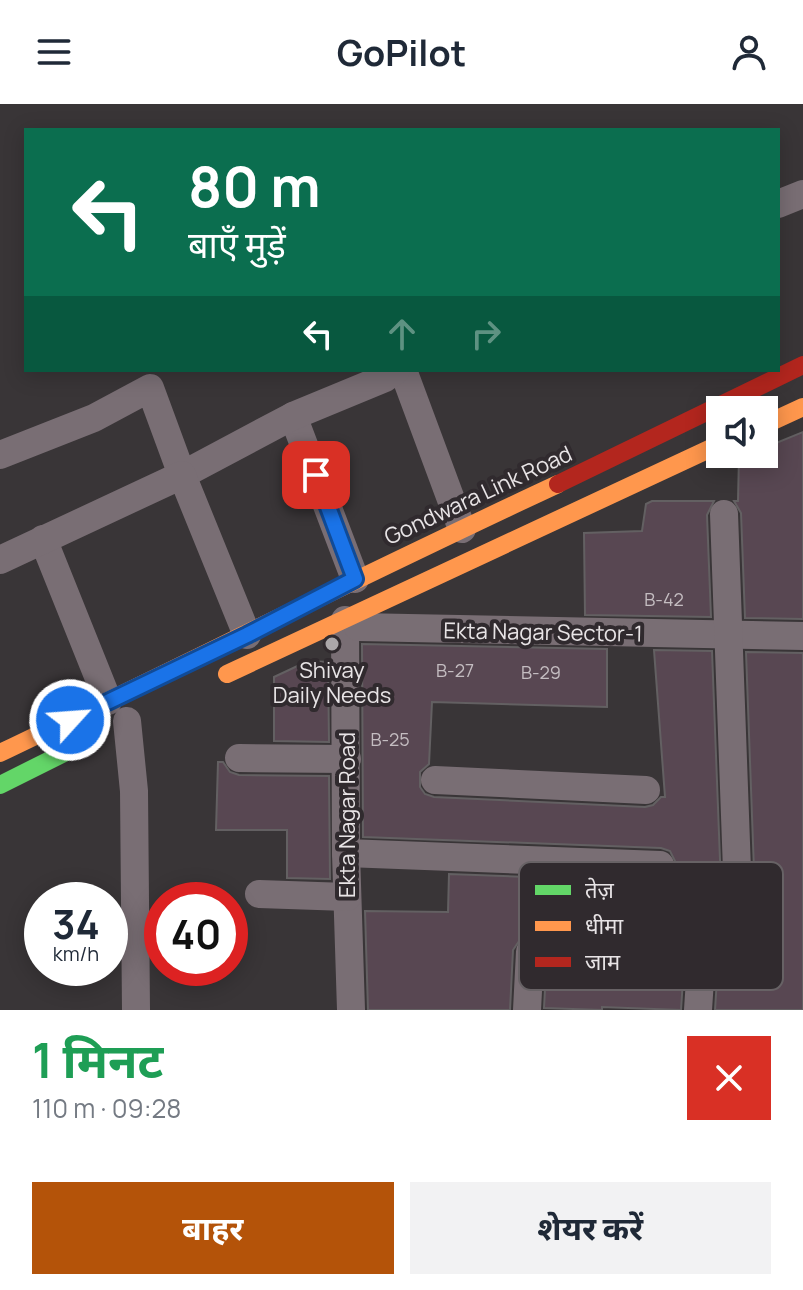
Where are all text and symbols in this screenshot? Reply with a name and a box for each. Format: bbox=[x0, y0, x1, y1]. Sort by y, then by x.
text: GoPilot bbox=[337, 28, 466, 77]
icon: menu bbox=[32, 30, 76, 74]
icon: person bbox=[727, 30, 771, 74]
text: 80 m bbox=[188, 147, 321, 224]
icon: left bbox=[56, 160, 160, 264]
text: बाएँ मुड़ें bbox=[188, 220, 286, 269]
icon: left bbox=[296, 312, 340, 356]
icon: ahead bbox=[380, 312, 424, 356]
icon: right bbox=[464, 312, 508, 356]
map controls bbox=[706, 396, 778, 468]
button: sound bbox=[706, 396, 778, 468]
street label: Gondwara Link Road bbox=[379, 438, 577, 552]
pin bbox=[282, 441, 350, 509]
icon: arrive bbox=[294, 453, 338, 497]
house number: B-42 bbox=[644, 587, 684, 611]
street label: Ekta Nagar Sector-1 bbox=[443, 615, 643, 649]
marker: Shivay Daily Needs bbox=[323, 635, 341, 653]
place label: Shivay Daily Needs bbox=[273, 655, 391, 710]
house number: B-27 bbox=[436, 658, 474, 682]
house number: B-29 bbox=[521, 660, 561, 684]
position arrow bbox=[28, 678, 112, 762]
house number: B-25 bbox=[370, 727, 410, 751]
street label: Ekta Nagar Road bbox=[332, 732, 362, 898]
legend bbox=[519, 862, 783, 990]
text: तेज़ bbox=[585, 875, 615, 905]
speed limit sign: 40 bbox=[144, 882, 248, 986]
text: 34 bbox=[52, 896, 100, 951]
text: धीमा bbox=[585, 911, 623, 941]
text: km/h bbox=[53, 940, 99, 967]
text: जाम bbox=[585, 947, 621, 977]
text: 1 मिनट bbox=[32, 1027, 163, 1092]
button: close bbox=[687, 1036, 771, 1120]
text: 110 m · 09:28 bbox=[32, 1090, 181, 1126]
button: बाहर bbox=[32, 1182, 394, 1274]
button: शेयर करें bbox=[410, 1182, 771, 1274]

